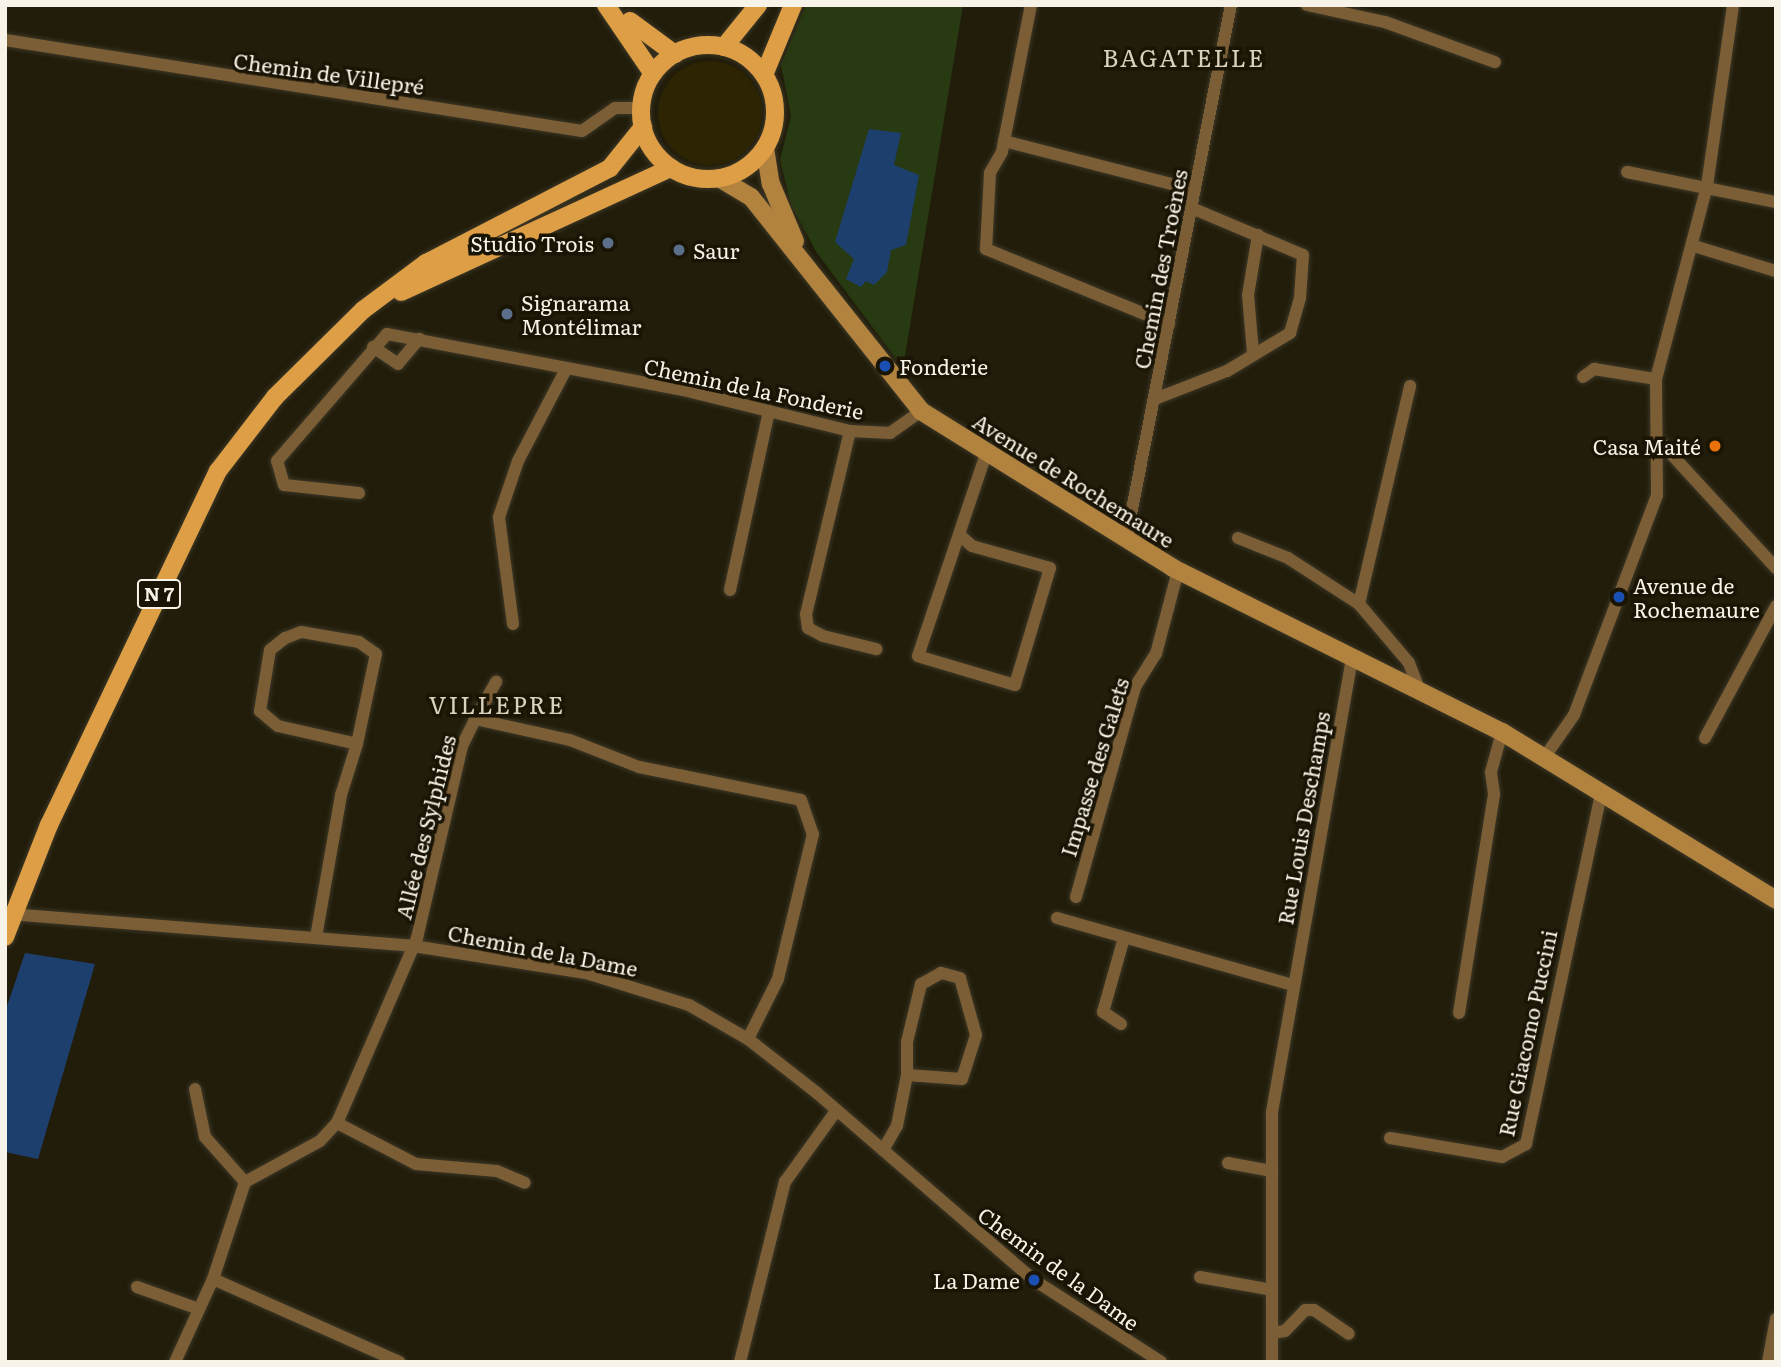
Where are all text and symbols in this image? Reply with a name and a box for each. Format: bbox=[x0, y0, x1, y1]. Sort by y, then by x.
district label: BAGATELLE bbox=[1104, 43, 1264, 71]
street label: Chemin de Villepré bbox=[232, 47, 426, 99]
street label: Chemin des Troènes bbox=[1128, 167, 1192, 371]
place label: Studio Trois bbox=[470, 230, 594, 256]
marker: Studio Trois bbox=[600, 235, 616, 251]
place label: Saur bbox=[693, 237, 739, 263]
marker: Saur bbox=[671, 242, 687, 258]
place label: Signarama Montélimar bbox=[521, 289, 641, 339]
marker: Signarama Montélimar bbox=[499, 306, 515, 322]
street label: Chemin de la Fonderie bbox=[642, 352, 866, 424]
place label: Fonderie bbox=[899, 353, 988, 379]
marker: Fonderie bbox=[877, 358, 893, 374]
street label: Avenue de Rochemaure bbox=[969, 408, 1179, 552]
place label: Casa Maité bbox=[1593, 433, 1701, 459]
marker: Casa Maité bbox=[1707, 438, 1723, 454]
place label: Avenue de Rochemaure bbox=[1633, 572, 1760, 622]
road number: N 7 bbox=[136, 579, 182, 610]
marker: Avenue de Rochemaure bbox=[1611, 589, 1627, 605]
street label: Impasse des Galets bbox=[1055, 674, 1133, 860]
district label: VILLEPRE bbox=[430, 690, 564, 718]
street label: Rue Louis Deschamps bbox=[1272, 709, 1334, 927]
street label: Allée des Sylphides bbox=[390, 732, 460, 922]
street label: Chemin de la Dame bbox=[446, 919, 640, 981]
street label: Rue Giacomo Puccini bbox=[1493, 927, 1561, 1139]
street label: Chemin de la Dame bbox=[974, 1201, 1144, 1335]
place label: La Dame bbox=[933, 1267, 1020, 1293]
marker: La Dame bbox=[1026, 1272, 1042, 1288]

